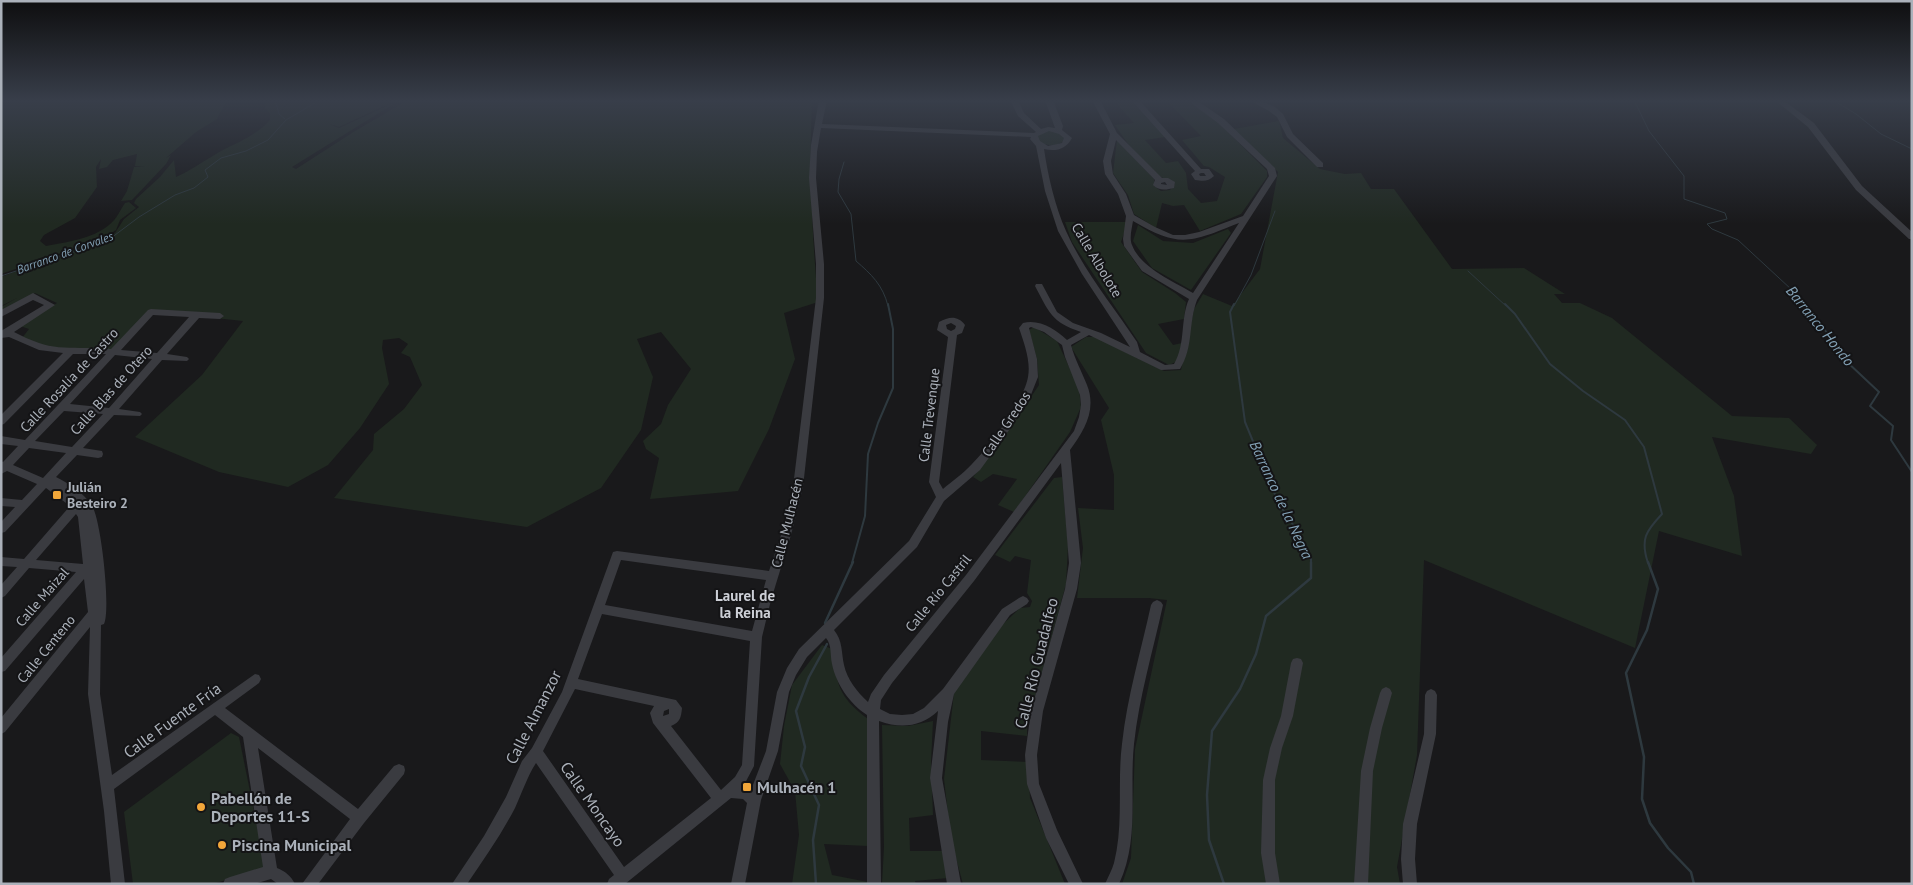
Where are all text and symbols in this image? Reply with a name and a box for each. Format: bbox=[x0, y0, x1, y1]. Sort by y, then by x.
street label: Calle Albolote bbox=[1068, 219, 1126, 301]
water label: Barranco de Corvales bbox=[14, 228, 115, 277]
water label: Barranco Hondo bbox=[1782, 282, 1859, 370]
street label: Calle Rosalía de Castro bbox=[16, 324, 122, 436]
street label: Calle Blas de Otero bbox=[66, 341, 156, 439]
street label: Calle Trevenque bbox=[914, 367, 944, 463]
street label: Calle Gredos bbox=[978, 388, 1035, 460]
water label: Barranco de la Negra bbox=[1246, 438, 1317, 563]
street label: Calle Mulhacén bbox=[767, 476, 807, 570]
place label: Julián Besteiro 2 bbox=[66, 478, 128, 512]
marker: Julián Besteiro 2 bbox=[51, 489, 63, 501]
street label: Calle Río Castril bbox=[901, 550, 975, 636]
street label: Calle Maizal bbox=[11, 564, 73, 630]
district label: Laurel de la Reina bbox=[715, 586, 775, 622]
street label: Calle Río Guadalfeo bbox=[1010, 596, 1062, 730]
street label: Calle Centeno bbox=[13, 611, 79, 687]
street label: Calle Almanzor bbox=[501, 666, 565, 767]
street label: Calle Fuente Fría bbox=[119, 678, 225, 762]
street label: Calle Moncayo bbox=[556, 757, 630, 851]
place label: Mulhacén 1 bbox=[757, 777, 836, 797]
marker: Mulhacén 1 bbox=[741, 781, 753, 793]
place label: Pabellón de Deportes 11-S bbox=[211, 788, 310, 826]
marker: Pabellón de Deportes 11-S bbox=[195, 801, 207, 813]
place label: Piscina Municipal bbox=[232, 835, 351, 855]
marker: Piscina Municipal bbox=[216, 839, 228, 851]

